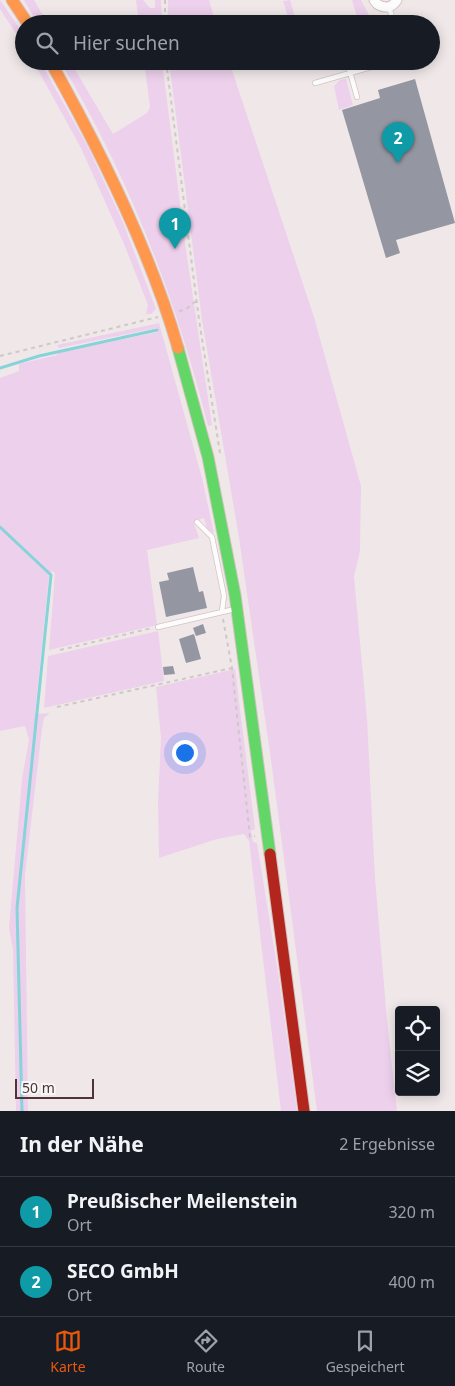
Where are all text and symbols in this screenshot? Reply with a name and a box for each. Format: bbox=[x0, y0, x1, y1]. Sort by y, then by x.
search box bbox=[15, 15, 440, 70]
icon: search bbox=[33, 29, 61, 57]
text: Hier suchen bbox=[73, 30, 180, 56]
pin: 2 bbox=[382, 122, 414, 163]
pin: 1 bbox=[159, 208, 191, 249]
your location bbox=[172, 740, 198, 766]
map controls bbox=[395, 1006, 440, 1096]
button: locate bbox=[395, 1006, 440, 1051]
button: layers bbox=[395, 1051, 440, 1096]
scale bar bbox=[15, 1076, 94, 1099]
text: 50 m bbox=[22, 1078, 55, 1097]
text: In der Nähe bbox=[20, 1130, 144, 1158]
text: 2 Ergebnisse bbox=[339, 1133, 435, 1155]
text: Preußischer Meilenstein bbox=[67, 1188, 298, 1214]
text: 1 bbox=[31, 1201, 41, 1223]
text: 320 m bbox=[388, 1201, 435, 1223]
text: Ort bbox=[67, 1214, 92, 1236]
text: SECO GmbH bbox=[67, 1258, 179, 1284]
text: 2 bbox=[31, 1271, 41, 1293]
text: 400 m bbox=[388, 1271, 435, 1293]
text: Ort bbox=[67, 1284, 92, 1306]
tab: Karte bbox=[50, 1327, 86, 1376]
tab: Route bbox=[186, 1327, 225, 1376]
tab: Gespeichert bbox=[326, 1327, 405, 1376]

